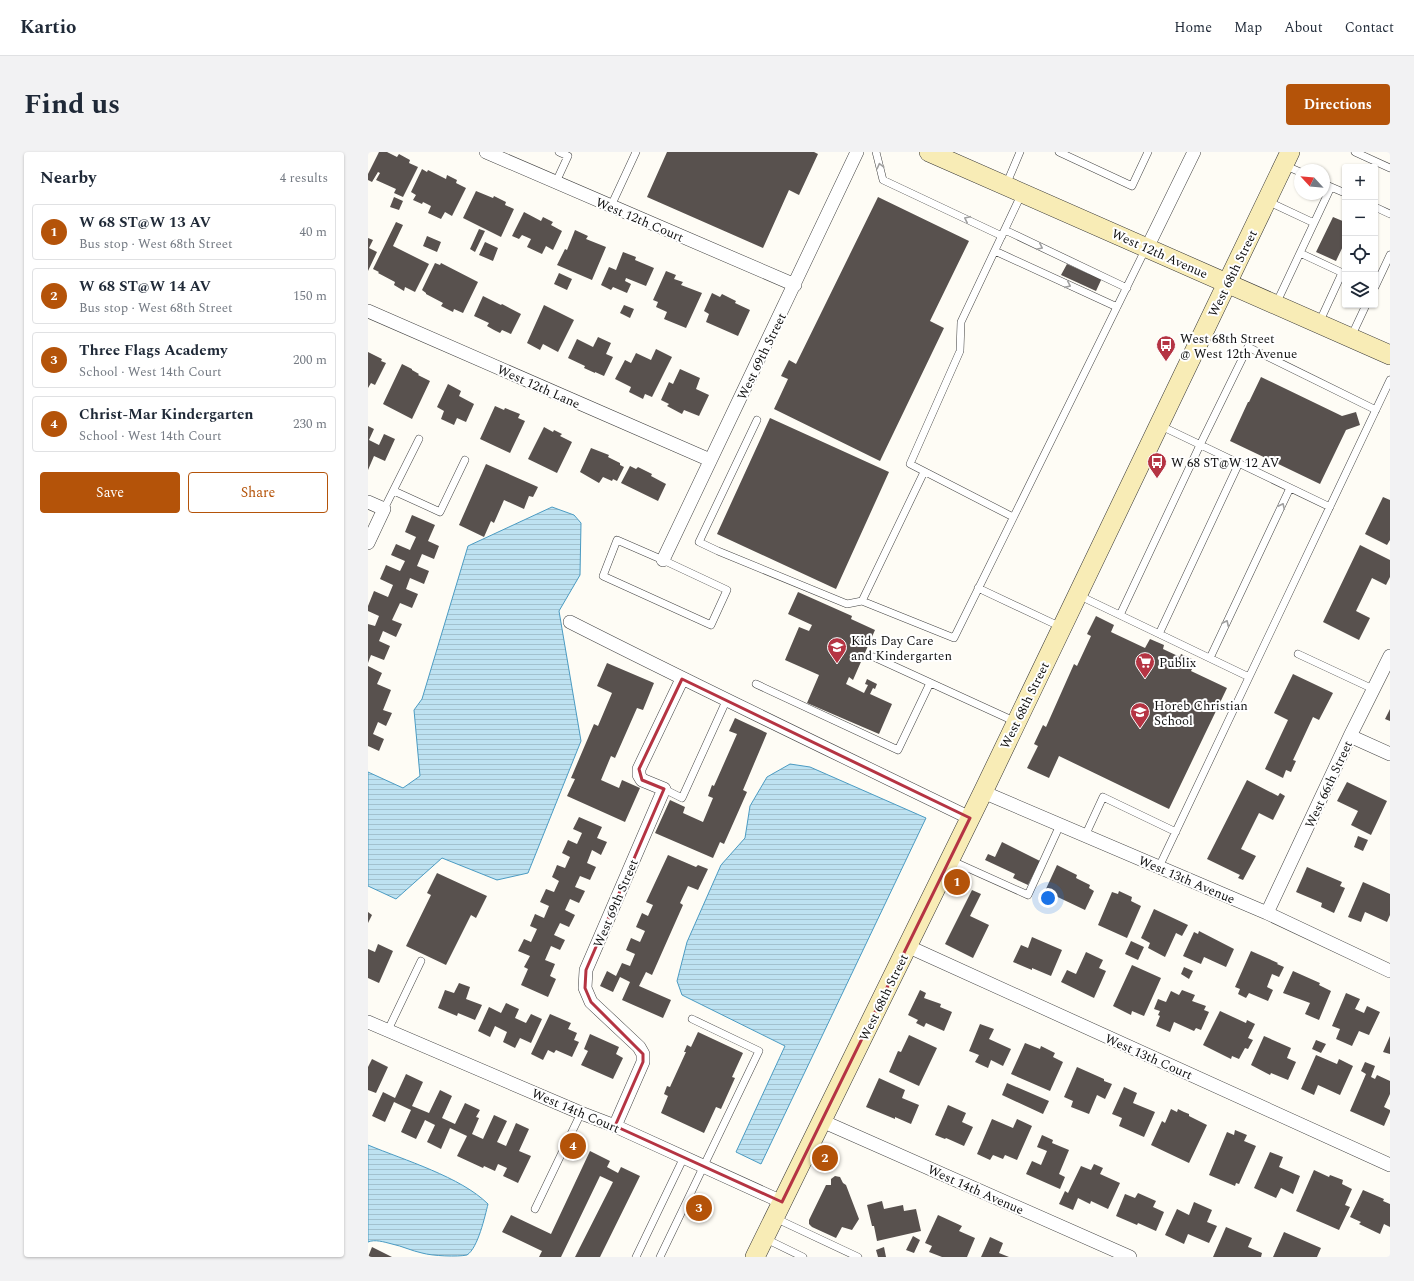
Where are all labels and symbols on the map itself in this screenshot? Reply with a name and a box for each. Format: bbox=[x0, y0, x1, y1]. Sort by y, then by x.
one-way arrow bbox=[876, 163, 884, 169]
north arrow bbox=[1294, 164, 1330, 200]
street label: West 12th Court bbox=[592, 192, 687, 248]
one-way arrow bbox=[963, 216, 971, 224]
street label: West 12th Avenue bbox=[1108, 224, 1211, 284]
street label: West 68th Street bbox=[1203, 226, 1263, 320]
one-way arrow bbox=[1036, 242, 1043, 250]
one-way arrow bbox=[1064, 280, 1072, 288]
street label: West 69th Street bbox=[732, 309, 792, 403]
place label: West 68th Street @ West 12th Avenue bbox=[1180, 329, 1297, 364]
bus stop icon: West 68th Street @ West 12th Avenue bbox=[1155, 334, 1177, 362]
street label: West 12th Lane bbox=[494, 360, 583, 414]
bus stop icon: W 68 ST@W 12 AV bbox=[1146, 451, 1168, 479]
place label: W 68 ST@W 12 AV bbox=[1171, 453, 1280, 473]
one-way arrow bbox=[1277, 502, 1285, 510]
one-way arrow bbox=[1221, 620, 1229, 627]
place label: Kids Day Care and Kindergarten bbox=[851, 631, 952, 666]
school or university icon: Kids Day Care and Kindergarten bbox=[826, 636, 848, 664]
supermarket icon: Publix bbox=[1134, 651, 1156, 679]
place label: Publix bbox=[1159, 653, 1197, 673]
street label: West 68th Street bbox=[995, 658, 1055, 752]
place label: Horeb Christian School bbox=[1154, 696, 1248, 731]
school or university icon: Horeb Christian School bbox=[1129, 701, 1151, 729]
street label: West 66th Street bbox=[1300, 737, 1358, 832]
street label: West 13th Avenue bbox=[1135, 851, 1238, 909]
street label: West 69th Street bbox=[588, 856, 644, 951]
pin: 1 bbox=[944, 867, 970, 897]
your location bbox=[1038, 888, 1058, 908]
street label: West 68th Street bbox=[854, 950, 914, 1044]
street label: West 13th Court bbox=[1102, 1029, 1196, 1085]
street label: West 14th Court bbox=[528, 1083, 623, 1139]
pin: 4 bbox=[560, 1131, 586, 1161]
pin: 2 bbox=[812, 1143, 838, 1173]
street label: West 14th Avenue bbox=[924, 1160, 1027, 1220]
pin: 3 bbox=[686, 1193, 712, 1223]

